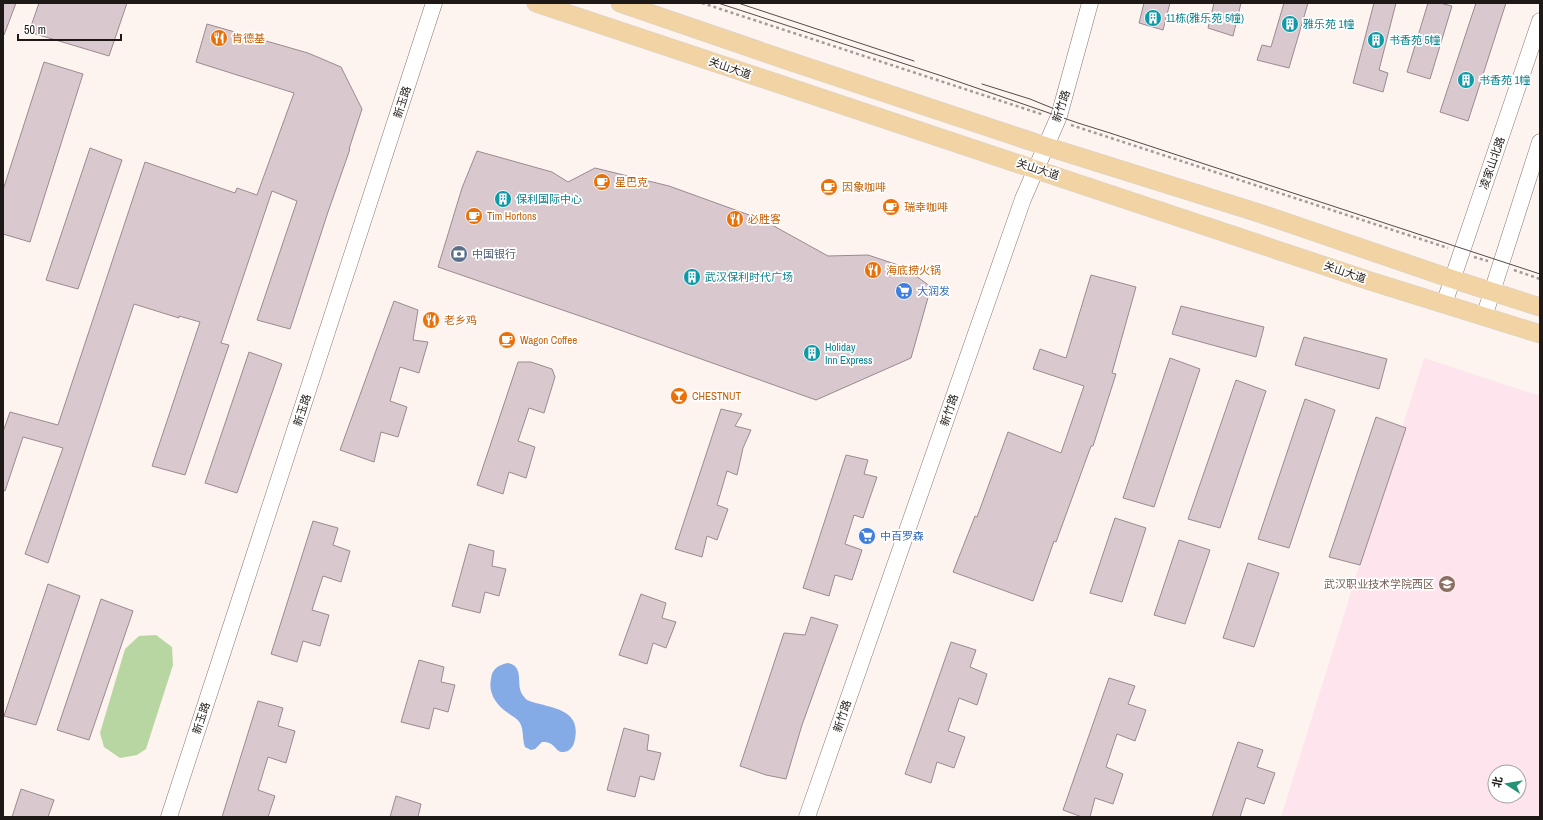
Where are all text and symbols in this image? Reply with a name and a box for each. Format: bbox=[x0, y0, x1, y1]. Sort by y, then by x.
building icon: 11栋(雅乐苑 5幢) bbox=[1143, 8, 1163, 28]
place label: 11栋(雅乐苑 5幢) bbox=[1166, 11, 1244, 25]
building icon: 雅乐苑 1幢 bbox=[1280, 14, 1300, 34]
scale bar bbox=[18, 16, 121, 42]
place label: 雅乐苑 1幢 bbox=[1303, 17, 1355, 31]
text: 50 m bbox=[24, 22, 46, 38]
restaurant icon: 肯德基 bbox=[209, 28, 229, 48]
building icon: 书香苑 5幢 bbox=[1366, 30, 1386, 50]
place label: 肯德基 bbox=[232, 31, 265, 45]
place label: 书香苑 5幢 bbox=[1389, 33, 1441, 47]
street label: 关山大道 bbox=[707, 54, 753, 82]
building icon: 书香苑 1幢 bbox=[1456, 70, 1476, 90]
place label: 书香苑 1幢 bbox=[1479, 73, 1531, 87]
street label: 新玉路 bbox=[390, 84, 414, 120]
street label: 新竹路 bbox=[1049, 88, 1073, 124]
street label: 凌家山北路 bbox=[1476, 135, 1508, 191]
street label: 关山大道 bbox=[1015, 156, 1061, 182]
cafe icon: 星巴克 bbox=[592, 172, 612, 192]
place label: 星巴克 bbox=[615, 175, 648, 189]
cafe icon: 因象咖啡 bbox=[819, 177, 839, 197]
place label: 因象咖啡 bbox=[842, 180, 886, 194]
building icon: 保利国际中心 bbox=[493, 189, 513, 209]
place label: 保利国际中心 bbox=[516, 192, 582, 206]
cafe icon: 瑞幸咖啡 bbox=[881, 197, 901, 217]
place label: 瑞幸咖啡 bbox=[904, 200, 948, 214]
cafe icon: Tim Hortons bbox=[464, 206, 484, 226]
place label: Tim Hortons bbox=[487, 209, 537, 223]
restaurant icon: 必胜客 bbox=[725, 209, 745, 229]
place label: 必胜客 bbox=[748, 212, 781, 226]
bank icon: 中国银行 bbox=[449, 244, 469, 264]
place label: 中国银行 bbox=[472, 247, 516, 261]
street label: 关山大道 bbox=[1322, 258, 1368, 286]
restaurant icon: 海底捞火锅 bbox=[863, 260, 883, 280]
place label: 海底捞火锅 bbox=[886, 263, 941, 277]
building icon: 武汉保利时代广场 bbox=[682, 267, 702, 287]
place label: 武汉保利时代广场 bbox=[705, 270, 793, 284]
supermarket icon: 大润发 bbox=[894, 281, 914, 301]
place label: 大润发 bbox=[917, 284, 950, 298]
restaurant icon: 老乡鸡 bbox=[421, 310, 441, 330]
place label: 老乡鸡 bbox=[444, 313, 477, 327]
cafe icon: Wagon Coffee bbox=[497, 330, 517, 350]
place label: Wagon Coffee bbox=[520, 333, 577, 347]
place label: Holiday Inn Express bbox=[825, 340, 873, 367]
building icon: Holiday Inn Express bbox=[802, 343, 822, 363]
bar icon: CHESTNUT bbox=[669, 386, 689, 406]
place label: CHESTNUT bbox=[692, 389, 742, 403]
street label: 新玉路 bbox=[290, 392, 314, 428]
street label: 新竹路 bbox=[937, 392, 961, 428]
supermarket icon: 中百罗森 bbox=[857, 526, 877, 546]
place label: 中百罗森 bbox=[880, 529, 924, 543]
school or university icon: 武汉职业技术学院西区 bbox=[1437, 574, 1457, 594]
place label: 武汉职业技术学院西区 bbox=[1324, 577, 1434, 591]
street label: 新竹路 bbox=[830, 698, 854, 734]
street label: 新玉路 bbox=[189, 700, 213, 736]
north arrow bbox=[1487, 764, 1527, 804]
text: 北 bbox=[1489, 775, 1505, 789]

